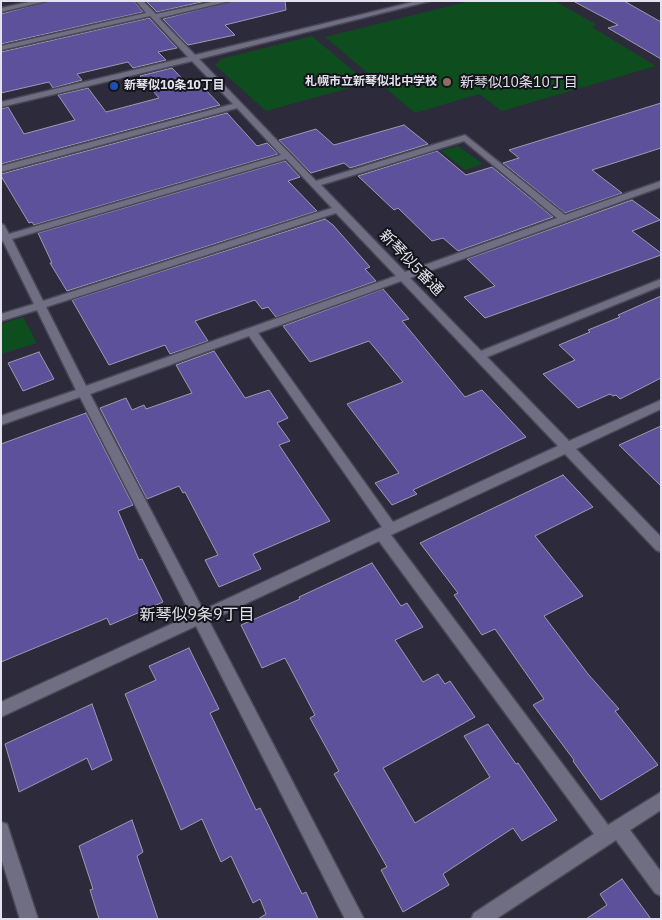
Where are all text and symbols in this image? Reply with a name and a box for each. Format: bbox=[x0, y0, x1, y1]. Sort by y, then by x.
place label: 札幌市立新琴似北中学校 bbox=[305, 75, 437, 89]
district label: 新琴似10条10丁目 bbox=[460, 75, 578, 91]
marker: 札幌市立新琴似北中学校 bbox=[441, 76, 453, 88]
place label: 新琴似10条10丁目 bbox=[124, 79, 225, 93]
marker: 新琴似10条10丁目 bbox=[108, 80, 120, 92]
street label: 新琴似5番通 bbox=[375, 227, 447, 299]
district label: 新琴似9条9丁目 bbox=[139, 605, 255, 625]

